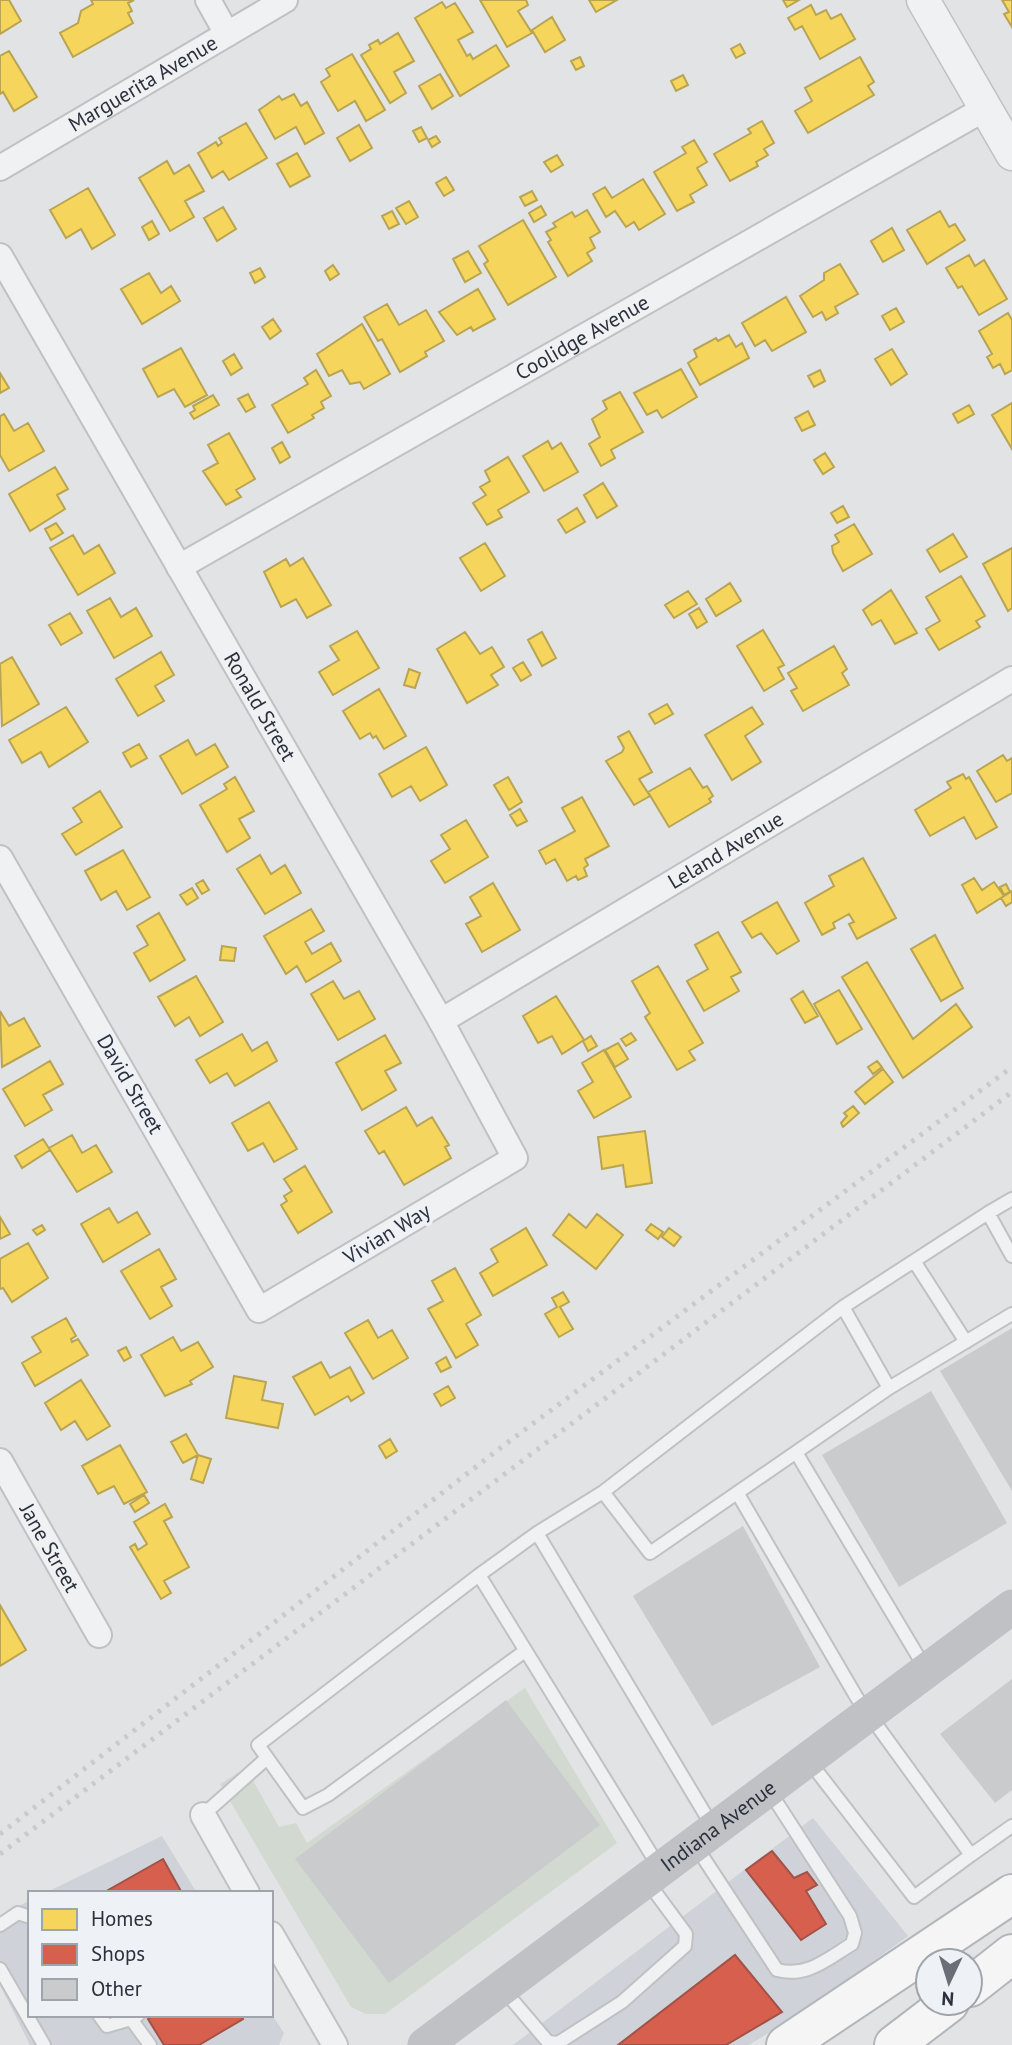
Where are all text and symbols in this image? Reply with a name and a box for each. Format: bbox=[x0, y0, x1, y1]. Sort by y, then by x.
street label: Marguerita Avenue bbox=[63, 29, 222, 138]
street label: Coolidge Avenue bbox=[510, 288, 654, 386]
street label: Ronald Street bbox=[218, 647, 302, 766]
street label: Leland Avenue bbox=[663, 805, 788, 895]
street label: David Street bbox=[91, 1029, 170, 1138]
street label: Vivian Way bbox=[337, 1197, 436, 1271]
street label: Jane Street bbox=[13, 1498, 86, 1597]
street label: Indiana Avenue bbox=[655, 1774, 781, 1878]
legend bbox=[28, 1891, 273, 2017]
text: Homes bbox=[91, 1905, 153, 1932]
text: Shops bbox=[91, 1940, 145, 1967]
north arrow bbox=[914, 1947, 984, 2017]
text: Other bbox=[91, 1975, 142, 2002]
text: N bbox=[941, 1987, 955, 2011]

